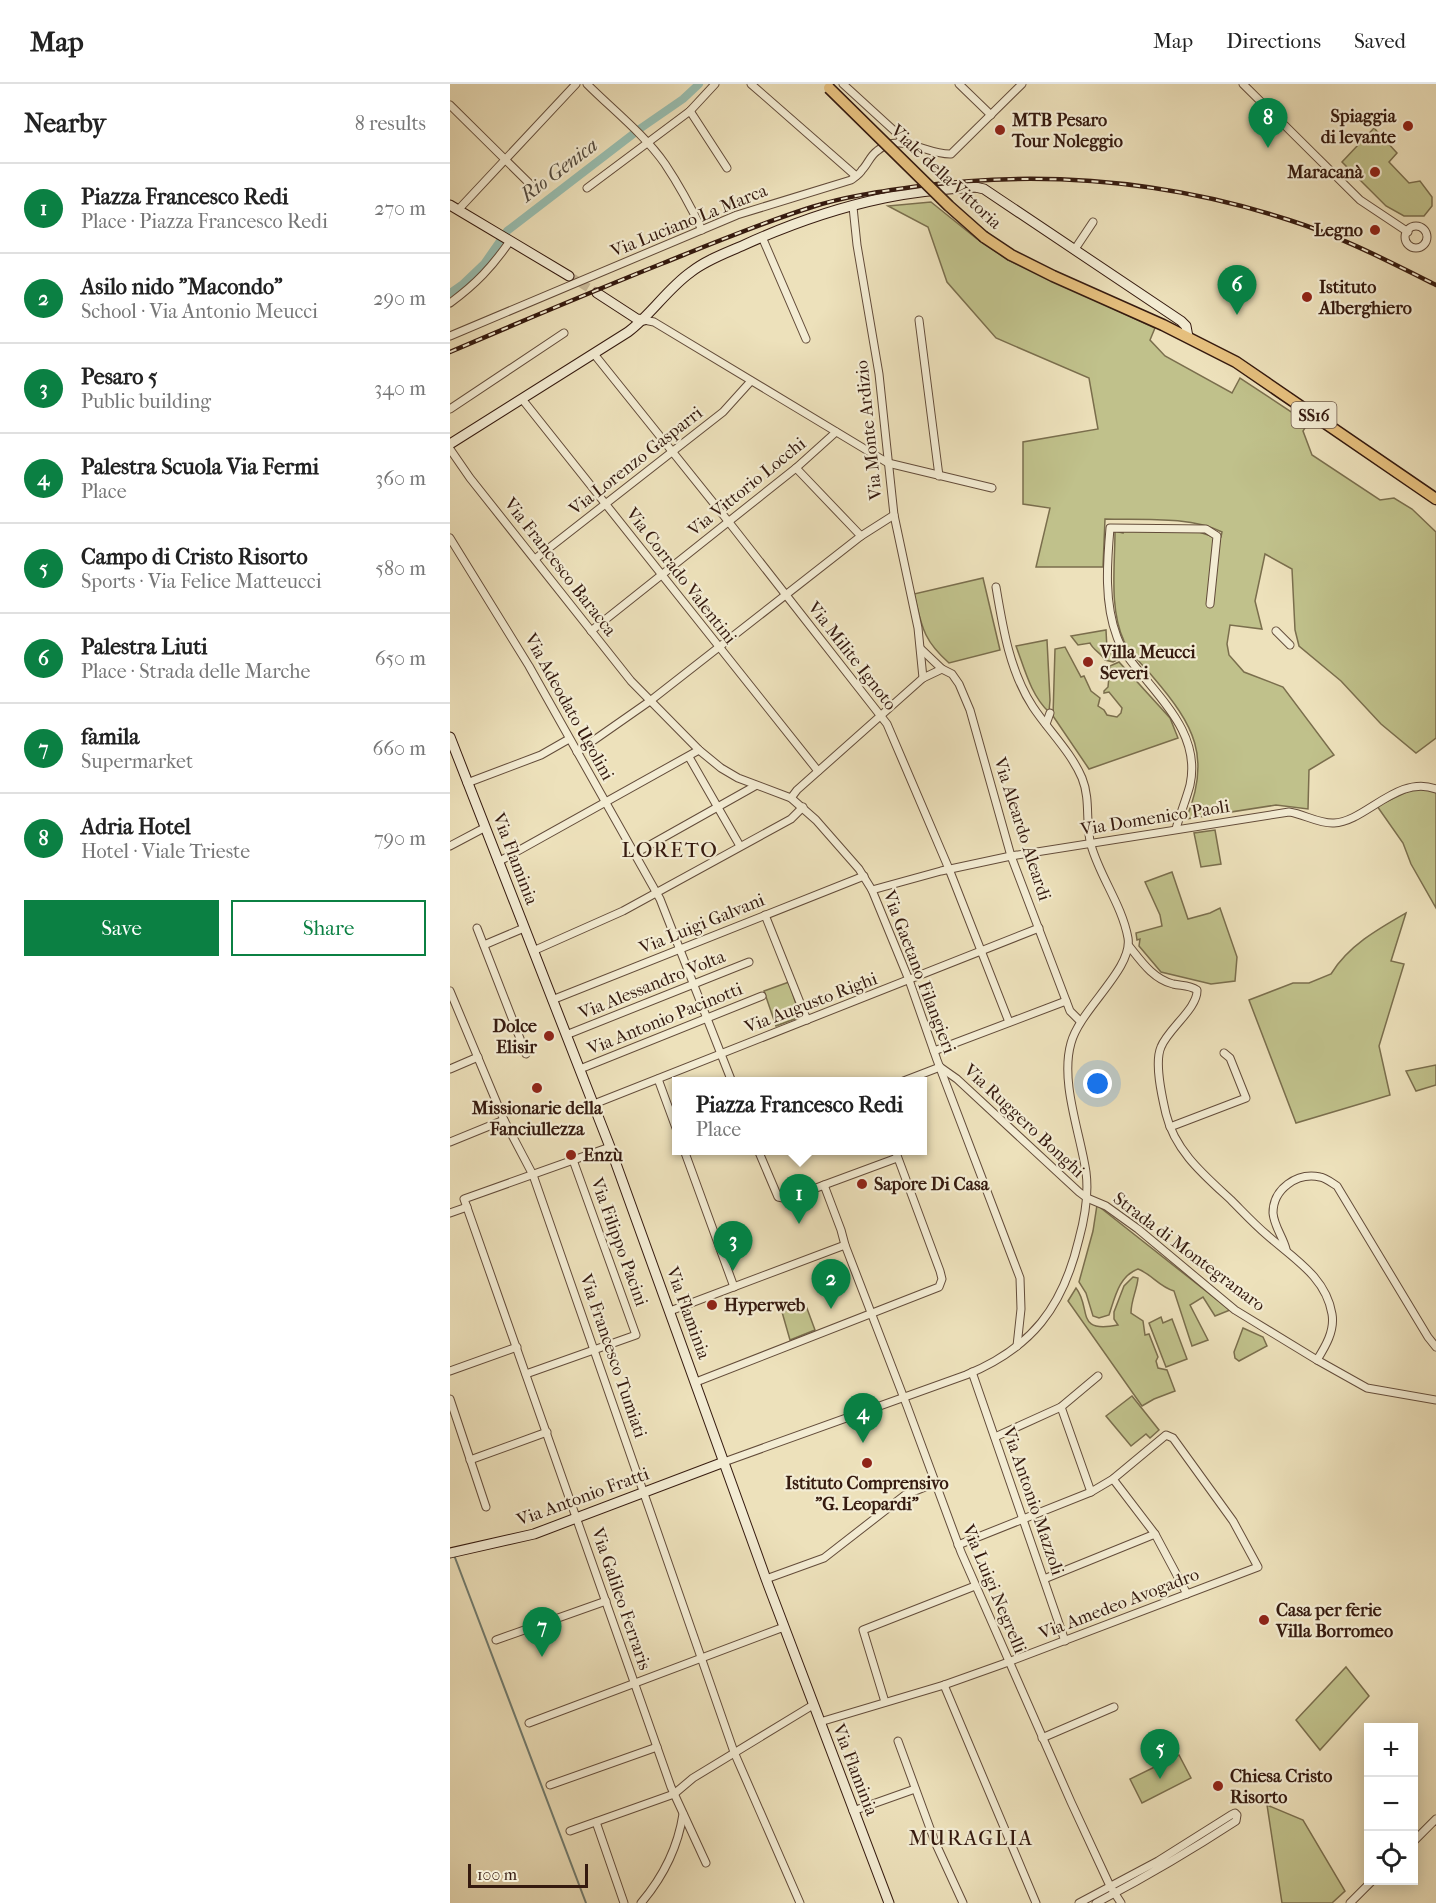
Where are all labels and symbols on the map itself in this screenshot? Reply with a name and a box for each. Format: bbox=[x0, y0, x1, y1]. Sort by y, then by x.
pin: 8 bbox=[1248, 98, 1288, 148]
place label: Spiaggia di levante bbox=[1321, 106, 1397, 148]
place label: MTB Pesaro Tour Noleggio bbox=[1011, 110, 1123, 152]
marker: Spiaggia di levante bbox=[1401, 119, 1415, 133]
street label: Viale della Vittoria bbox=[886, 120, 1006, 234]
marker: MTB Pesaro Tour Noleggio bbox=[993, 123, 1007, 137]
water label: Rio Genica bbox=[514, 133, 602, 208]
place label: Maracanà bbox=[1286, 162, 1364, 183]
marker: Maracanà bbox=[1368, 165, 1382, 179]
street label: Via Luciano La Marca bbox=[607, 180, 771, 262]
place label: Legno bbox=[1314, 220, 1363, 241]
marker: Legno bbox=[1368, 223, 1382, 237]
pin: 6 bbox=[1218, 266, 1256, 315]
place label: Istituto Alberghiero bbox=[1318, 277, 1412, 319]
marker: Istituto Alberghiero bbox=[1300, 290, 1314, 304]
street label: Via Monte Ardizio bbox=[851, 359, 887, 502]
street label: Via Lorenzo Gasparri bbox=[564, 402, 707, 520]
road number: SS16 bbox=[1292, 402, 1336, 428]
street label: Via Vittorio Locchi bbox=[683, 433, 810, 541]
street label: Via Francesco Baracca bbox=[499, 493, 621, 641]
street label: Via Corrado Valentini bbox=[621, 503, 741, 649]
street label: Via Milite Ignoto bbox=[803, 597, 901, 714]
street label: Via Adeodato Ugolini bbox=[519, 629, 618, 785]
place label: Villa Meucci Severi bbox=[1099, 642, 1196, 684]
marker: Villa Meucci Severi bbox=[1081, 655, 1095, 669]
street label: Via Aleardo Aleardi bbox=[989, 754, 1055, 904]
street label: Via Domenico Paoli bbox=[1078, 796, 1232, 840]
street label: Via Flaminia bbox=[488, 809, 542, 909]
district label: LORETO bbox=[622, 838, 718, 862]
street label: Via Gaetano Filangieri bbox=[878, 887, 960, 1057]
street label: Via Luigi Galvani bbox=[635, 889, 768, 959]
street label: Via Alessandro Volta bbox=[575, 946, 729, 1024]
street label: Via Augusto Righi bbox=[741, 968, 881, 1038]
street label: Via Antonio Pacinotti bbox=[584, 978, 746, 1060]
place label: Dolce Elisir bbox=[493, 1016, 537, 1058]
marker: Dolce Elisir bbox=[542, 1029, 556, 1043]
street label: Via Ruggero Bonghi bbox=[959, 1059, 1089, 1183]
your location bbox=[1083, 1069, 1112, 1098]
marker: Missionarie della Fanciullezza bbox=[530, 1081, 544, 1095]
place label: Missionarie della Fanciullezza bbox=[471, 1098, 603, 1140]
place label: Enzù bbox=[583, 1145, 623, 1166]
marker: Enzù bbox=[564, 1148, 578, 1162]
street label: Via Filippo Pacini bbox=[586, 1174, 652, 1310]
pin: 1 bbox=[780, 1174, 818, 1224]
place label: Sapore Di Casa bbox=[874, 1174, 990, 1195]
marker: Sapore Di Casa bbox=[855, 1177, 869, 1191]
street label: Strada di Montegranaro bbox=[1109, 1188, 1269, 1316]
pin: 3 bbox=[714, 1222, 752, 1271]
pin: 2 bbox=[812, 1260, 850, 1309]
street label: Via Flaminia bbox=[661, 1263, 715, 1363]
street label: Via Francesco Tumiati bbox=[575, 1270, 651, 1441]
place label: Hyperweb bbox=[724, 1295, 806, 1316]
marker: Hyperweb bbox=[705, 1298, 719, 1312]
pin: 4 bbox=[844, 1394, 882, 1443]
street label: Via Antonio Mazzoli bbox=[997, 1423, 1068, 1578]
marker: Istituto Comprensivo "G. Leopardi" bbox=[860, 1456, 874, 1470]
street label: Via Antonio Fratti bbox=[513, 1463, 653, 1531]
place label: Istituto Comprensivo "G. Leopardi" bbox=[785, 1473, 949, 1515]
street label: Via Luigi Negrelli bbox=[957, 1520, 1031, 1657]
street label: Via Galileo Ferraris bbox=[586, 1524, 655, 1673]
street label: Via Amedeo Avogadro bbox=[1035, 1564, 1202, 1645]
place label: Casa per ferie Villa Borromeo bbox=[1275, 1600, 1393, 1642]
pin: 7 bbox=[522, 1608, 562, 1657]
marker: Casa per ferie Villa Borromeo bbox=[1257, 1613, 1271, 1627]
street label: Via Flaminia bbox=[828, 1720, 882, 1820]
pin: 5 bbox=[1140, 1730, 1180, 1779]
place label: Chiesa Cristo Risorto bbox=[1230, 1766, 1332, 1808]
marker: Chiesa Cristo Risorto bbox=[1211, 1779, 1225, 1793]
district label: MURAGLIA bbox=[908, 1826, 1034, 1850]
scale bar bbox=[468, 1861, 588, 1888]

